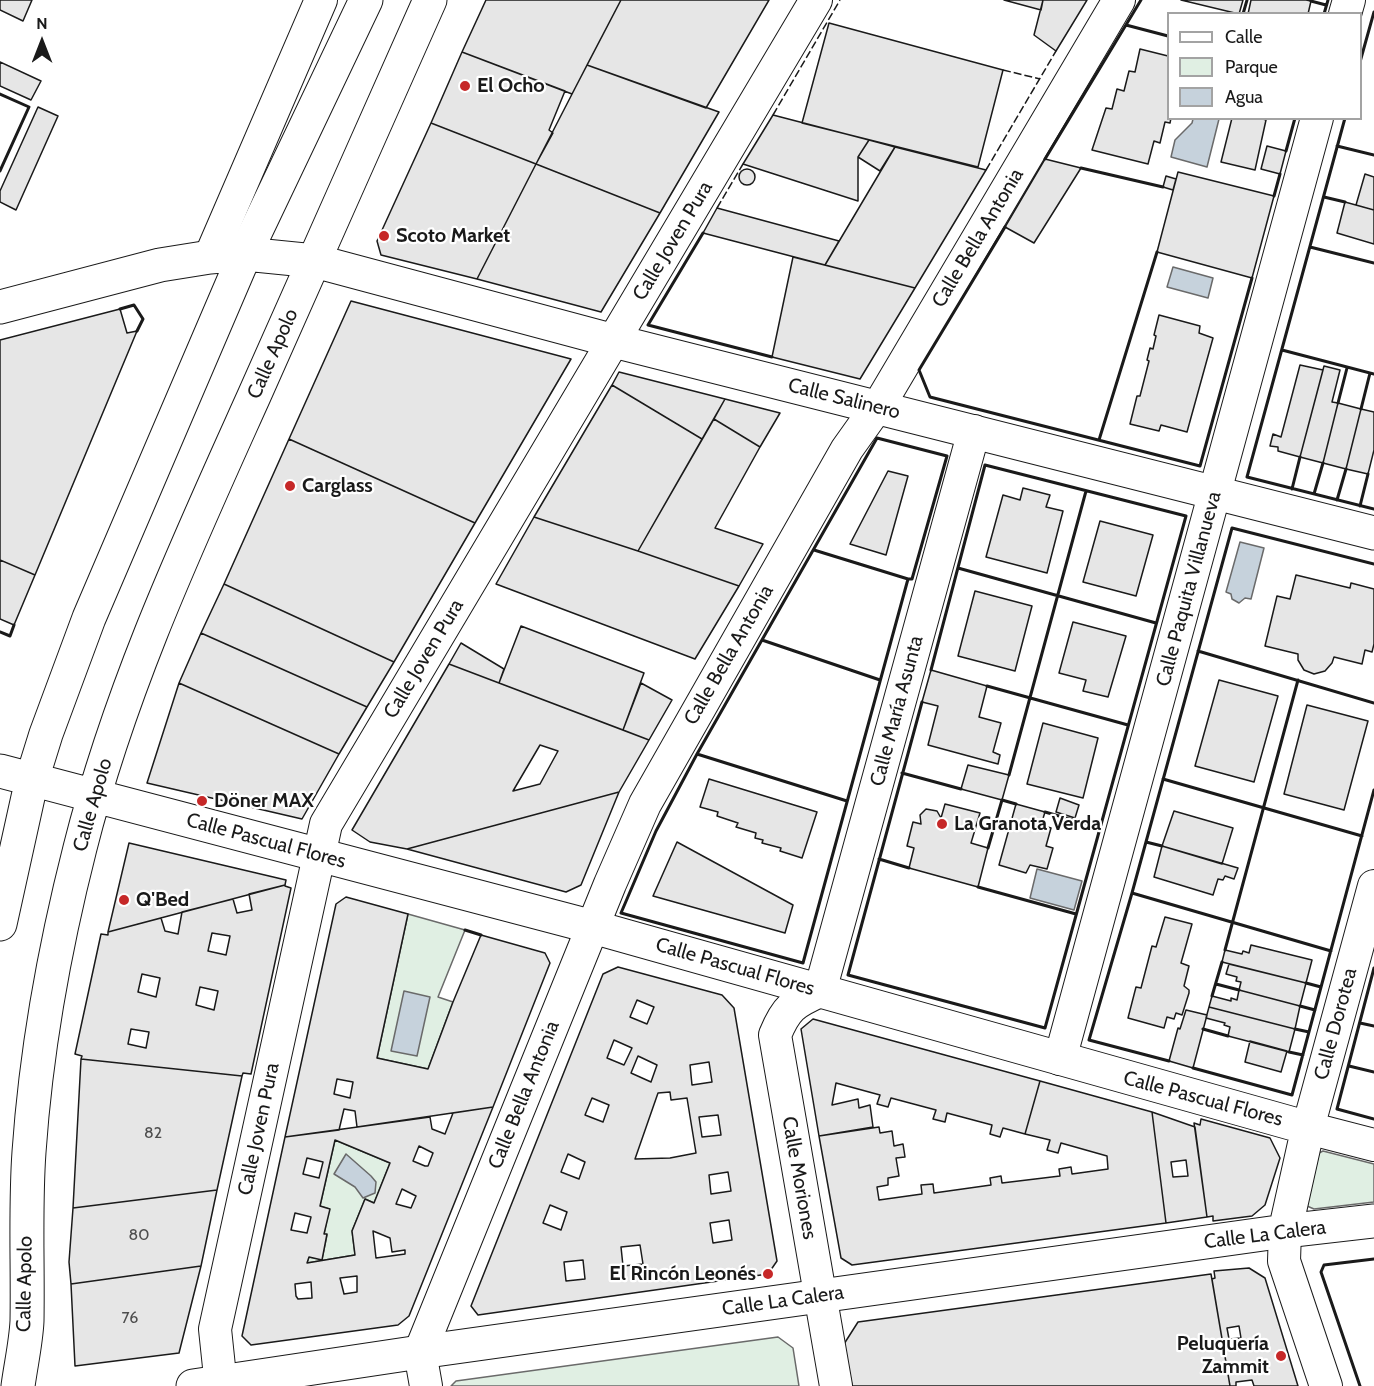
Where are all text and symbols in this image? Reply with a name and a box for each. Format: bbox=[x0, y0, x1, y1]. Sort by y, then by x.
north arrow bbox=[12, 12, 72, 72]
legend bbox=[1167, 12, 1362, 120]
text: N bbox=[36, 14, 48, 33]
text: Calle bbox=[1225, 26, 1262, 48]
text: Parque bbox=[1225, 56, 1278, 78]
place label: El Ocho bbox=[477, 74, 545, 98]
marker: El Ocho bbox=[458, 79, 472, 93]
text: Agua bbox=[1225, 86, 1263, 108]
street label: Calle Bella Antonia bbox=[927, 164, 1029, 312]
street label: Calle Joven Pura bbox=[628, 177, 718, 305]
place label: Scoto Market bbox=[396, 224, 510, 248]
marker: Scoto Market bbox=[377, 229, 391, 243]
street label: Calle Apolo bbox=[242, 305, 304, 403]
street label: Calle Salinero bbox=[785, 373, 903, 425]
place label: Carglass bbox=[302, 474, 373, 498]
marker: Carglass bbox=[283, 479, 297, 493]
street label: Calle Paquita Villanueva bbox=[1151, 489, 1227, 689]
street label: Calle Bella Antonia bbox=[679, 581, 779, 729]
street label: Calle Joven Pura bbox=[379, 595, 469, 723]
street label: Calle María Asunta bbox=[865, 633, 929, 789]
street label: Calle Apolo bbox=[68, 756, 118, 854]
place label: Döner MAX bbox=[214, 789, 314, 813]
marker: Döner MAX bbox=[195, 794, 209, 808]
street label: Calle Pascual Flores bbox=[184, 808, 348, 874]
place label: La Granota Verda bbox=[954, 812, 1101, 836]
marker: La Granota Verda bbox=[935, 817, 949, 831]
place label: Q'Bed bbox=[136, 888, 189, 912]
marker: Q'Bed bbox=[117, 893, 131, 907]
street label: Calle Pascual Flores bbox=[653, 933, 817, 1001]
street label: Calle Dorotea bbox=[1310, 965, 1362, 1083]
street label: Calle Bella Antonia bbox=[483, 1017, 565, 1173]
street label: Calle Joven Pura bbox=[233, 1061, 285, 1197]
street label: Calle Pascual Flores bbox=[1121, 1066, 1285, 1132]
street label: Calle Moriones bbox=[776, 1115, 822, 1241]
house number: 82 bbox=[144, 1123, 162, 1143]
street label: Calle La Calera bbox=[1203, 1216, 1327, 1254]
house number: 80 bbox=[129, 1225, 149, 1245]
street label: Calle Apolo bbox=[12, 1236, 38, 1332]
place label: El Rincón Leonés bbox=[609, 1262, 756, 1286]
marker: El Rincón Leonés bbox=[761, 1267, 775, 1281]
street label: Calle La Calera bbox=[721, 1281, 845, 1321]
house number: 76 bbox=[122, 1308, 138, 1328]
place label: Peluquería Zammit bbox=[1177, 1332, 1269, 1379]
marker: Peluquería Zammit bbox=[1274, 1349, 1288, 1363]

